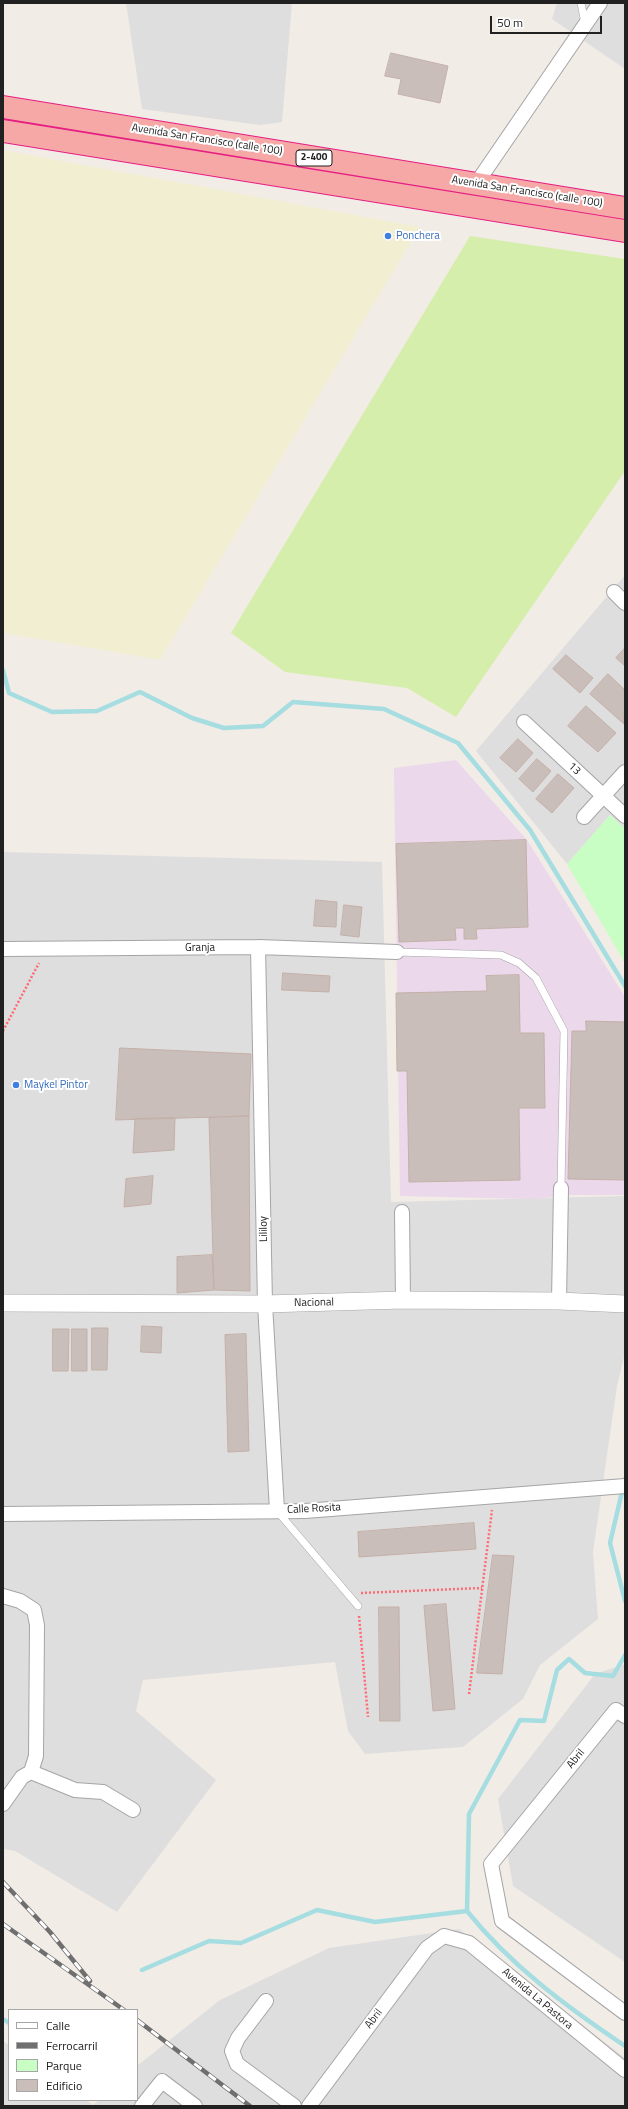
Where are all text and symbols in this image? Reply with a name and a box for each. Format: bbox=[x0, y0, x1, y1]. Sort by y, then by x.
scale bar bbox=[492, 8, 604, 34]
text: 50 m bbox=[497, 13, 523, 32]
street label: Avenida San Francisco (calle 100) bbox=[131, 122, 283, 158]
road number: 2-400 bbox=[296, 150, 332, 166]
street label: Avenida San Francisco (calle 100) bbox=[451, 174, 603, 210]
place label: Ponchera bbox=[396, 229, 440, 243]
marker: Ponchera bbox=[383, 231, 393, 241]
street label: 13 bbox=[565, 760, 583, 778]
street label: Granja bbox=[185, 941, 215, 955]
place label: Maykel Pintor bbox=[24, 1078, 88, 1092]
marker: Maykel Pintor bbox=[11, 1080, 21, 1090]
street label: Lililoy bbox=[257, 1216, 271, 1242]
street label: Nacional bbox=[294, 1296, 334, 1310]
street label: Calle Rosita bbox=[287, 1501, 341, 1517]
street label: Abril bbox=[564, 1747, 588, 1771]
street label: Avenida La Pastora bbox=[499, 1966, 575, 2032]
street label: Abril bbox=[362, 2007, 386, 2031]
legend bbox=[8, 2009, 138, 2101]
text: Calle bbox=[46, 2016, 70, 2035]
text: Ferrocarril bbox=[46, 2036, 98, 2055]
text: Parque bbox=[46, 2056, 82, 2075]
text: Edificio bbox=[46, 2076, 82, 2095]

